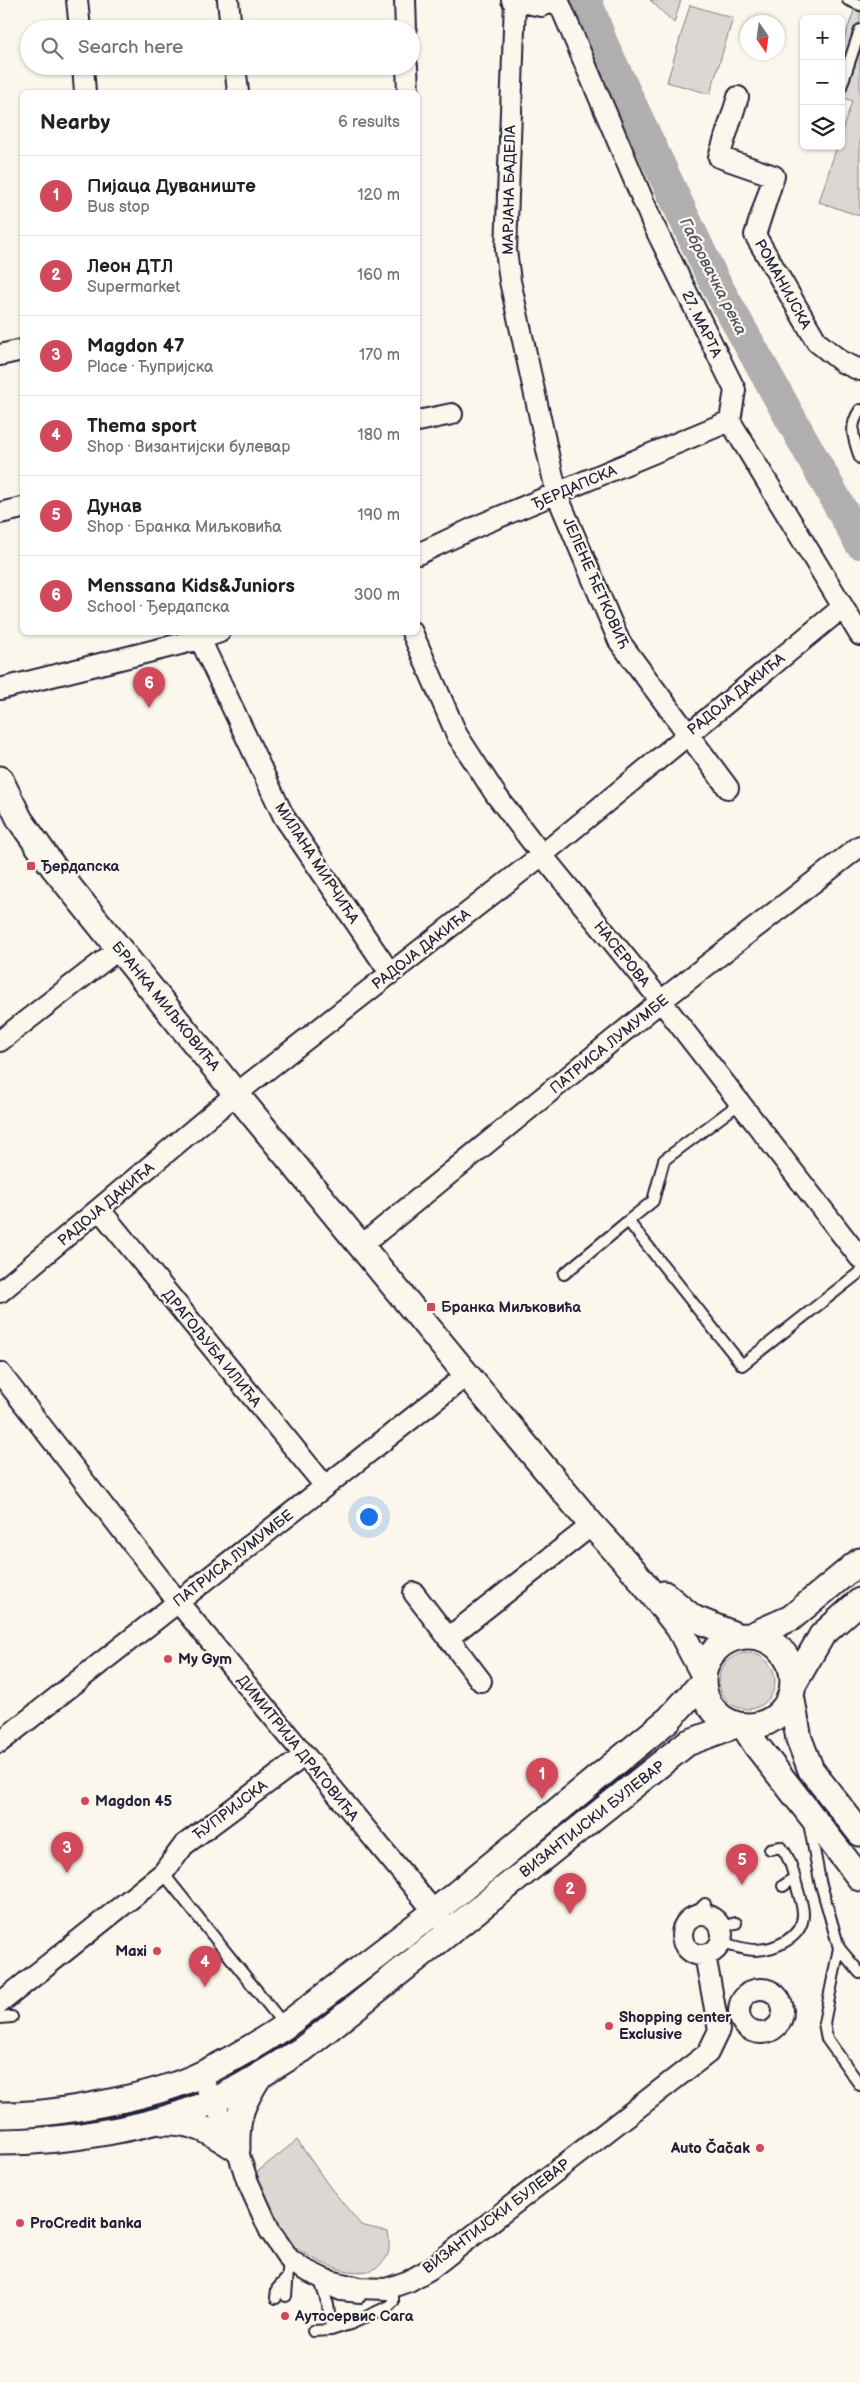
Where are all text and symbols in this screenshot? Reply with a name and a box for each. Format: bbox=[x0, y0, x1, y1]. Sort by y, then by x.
north arrow bbox=[740, 15, 785, 60]
map controls bbox=[800, 15, 845, 150]
button: + bbox=[800, 15, 845, 60]
search box bbox=[20, 20, 420, 75]
icon: search bbox=[38, 34, 66, 62]
text: Search here bbox=[78, 36, 183, 59]
button: − bbox=[800, 60, 845, 105]
button: layers bbox=[800, 105, 845, 150]
text: Nearby bbox=[40, 110, 110, 135]
text: 6 results bbox=[338, 113, 400, 132]
street label: МАРЈАНА БАДЕЛА bbox=[499, 124, 520, 255]
text: Пијаца Дуваниште bbox=[87, 175, 256, 198]
text: 1 bbox=[53, 186, 59, 205]
text: 120 m bbox=[357, 186, 400, 205]
text: Bus stop bbox=[87, 198, 150, 217]
water label: Габровачка река bbox=[675, 215, 750, 338]
street label: РОМАНИЈСКА bbox=[750, 236, 816, 333]
text: Леон ДТЛ bbox=[87, 255, 173, 278]
text: 2 bbox=[51, 266, 61, 285]
text: 160 m bbox=[357, 266, 400, 285]
text: Supermarket bbox=[87, 278, 180, 297]
street label: 27. МАРТА bbox=[677, 288, 726, 362]
text: Magdon 47 bbox=[87, 335, 184, 358]
text: 3 bbox=[51, 346, 61, 365]
text: 170 m bbox=[359, 346, 400, 365]
text: Place · Ћупријска bbox=[87, 358, 213, 377]
text: Thema sport bbox=[87, 415, 197, 438]
text: 4 bbox=[51, 426, 61, 445]
text: 180 m bbox=[358, 426, 400, 445]
text: Shop · Византијски булевар bbox=[87, 438, 290, 457]
street label: ЂЕРДАПСКА bbox=[529, 461, 620, 514]
text: Дунав bbox=[87, 495, 142, 518]
text: 5 bbox=[51, 506, 61, 525]
text: 190 m bbox=[358, 506, 400, 525]
street label: ЈЕЛЕНЕ ЋЕТКОВИЋ bbox=[558, 514, 633, 652]
text: Shop · Бранка Миљковића bbox=[87, 518, 282, 537]
text: Menssana Kids&Juniors bbox=[87, 575, 295, 598]
text: 6 bbox=[51, 586, 61, 605]
text: 300 m bbox=[354, 586, 400, 605]
text: School · Ђердапска bbox=[87, 598, 230, 617]
street label: РАДОЈА ДАКИЋА bbox=[684, 649, 790, 740]
pin: 6 bbox=[133, 667, 165, 708]
street label: МИЛАНА МИРЧИЋА bbox=[270, 799, 363, 928]
place label: Ђердапска bbox=[40, 857, 120, 876]
marker: Ђердапска bbox=[25, 860, 37, 872]
street label: РАДОЈА ДАКИЋА bbox=[368, 904, 475, 994]
street label: НАСЕРОВА bbox=[589, 918, 654, 992]
street label: БРАНКА МИЉКОВИЋА bbox=[107, 938, 224, 1076]
street label: ПАТРИСА ЛУМУМБЕ bbox=[546, 991, 673, 1098]
street label: РАДОЈА ДАКИЋА bbox=[54, 1158, 159, 1250]
street label: ДРАГОЉУБА ИЛИЋА bbox=[158, 1285, 266, 1412]
place label: Бранка Миљковића bbox=[441, 1298, 581, 1317]
marker: Бранка Миљковића bbox=[425, 1301, 437, 1313]
your location bbox=[356, 1504, 382, 1530]
street label: ПАТРИСА ЛУМУМБЕ bbox=[169, 1505, 297, 1611]
place label: My Gym bbox=[178, 1650, 232, 1669]
marker: My Gym bbox=[162, 1653, 174, 1665]
street label: ДИМИТРИЈА ДРАГОВИЋА bbox=[233, 1671, 363, 1826]
street label: ВИЗАНТИЈСКИ БУЛЕВАР bbox=[516, 1756, 669, 1882]
pin: 1 bbox=[526, 1758, 558, 1799]
street label: ЋУПРИЈСКА bbox=[189, 1776, 272, 1845]
place label: Magdon 45 bbox=[95, 1792, 173, 1811]
marker: Magdon 45 bbox=[79, 1795, 91, 1807]
pin: 3 bbox=[51, 1832, 83, 1873]
pin: 5 bbox=[726, 1844, 758, 1885]
pin: 2 bbox=[554, 1873, 586, 1914]
place label: Maxi bbox=[115, 1942, 147, 1961]
marker: Maxi bbox=[151, 1945, 163, 1957]
pin: 4 bbox=[189, 1946, 221, 1987]
place label: Shopping center Exclusive bbox=[619, 2008, 732, 2044]
marker: Shopping center Exclusive bbox=[603, 2020, 615, 2032]
place label: Auto Čačak bbox=[670, 2138, 750, 2158]
marker: Auto Čačak bbox=[754, 2142, 766, 2154]
street label: ВИЗАНТИЈСКИ БУЛЕВАР bbox=[419, 2155, 574, 2278]
place label: ProCredit banka bbox=[30, 2214, 142, 2233]
marker: ProCredit banka bbox=[14, 2217, 26, 2229]
place label: Аутосервис Сага bbox=[294, 2307, 414, 2326]
marker: Аутосервис Сага bbox=[279, 2310, 291, 2322]

